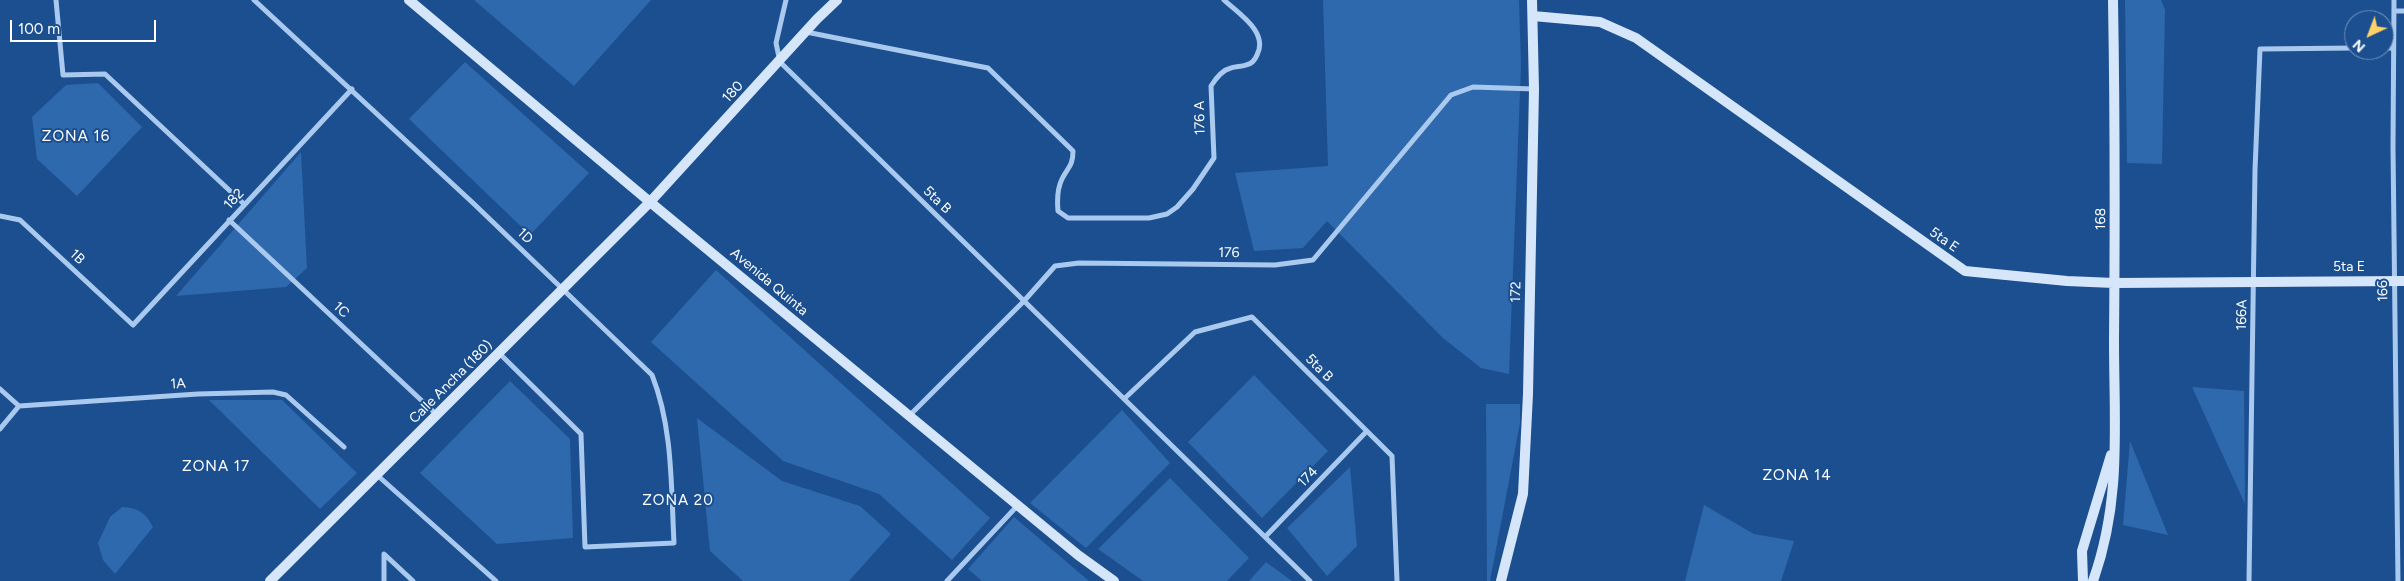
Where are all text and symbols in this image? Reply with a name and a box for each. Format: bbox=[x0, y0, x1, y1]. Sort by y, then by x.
scale bar bbox=[12, 10, 159, 42]
north arrow bbox=[2344, 10, 2394, 60]
text: 100 m bbox=[18, 20, 60, 38]
text: N bbox=[2349, 36, 2369, 56]
street label: 180 bbox=[719, 78, 747, 106]
street label: 176 A bbox=[1191, 101, 1209, 135]
district label: ZONA 16 bbox=[41, 128, 111, 146]
street label: 5ta B bbox=[919, 183, 955, 217]
street label: 182 bbox=[220, 185, 248, 213]
street label: 168 bbox=[2092, 208, 2110, 230]
street label: 5ta E bbox=[1926, 224, 1962, 256]
street label: 1D bbox=[514, 225, 536, 247]
street label: 176 bbox=[1218, 244, 1240, 262]
street label: Avenida Quinta bbox=[727, 245, 811, 319]
street label: 1B bbox=[66, 246, 88, 268]
street label: 5ta E bbox=[2333, 259, 2365, 275]
street label: 166 bbox=[2374, 280, 2392, 302]
street label: 172 bbox=[1507, 281, 1525, 303]
street label: 1C bbox=[329, 298, 353, 322]
street label: 166A bbox=[2233, 299, 2251, 331]
street label: Calle Ancha (180) bbox=[406, 337, 496, 427]
street label: 5ta B bbox=[1302, 351, 1336, 385]
street label: 1A bbox=[170, 375, 186, 393]
district label: ZONA 17 bbox=[181, 458, 251, 476]
street label: 174 bbox=[1294, 463, 1322, 491]
district label: ZONA 14 bbox=[1762, 467, 1832, 485]
district label: ZONA 20 bbox=[641, 492, 715, 510]

